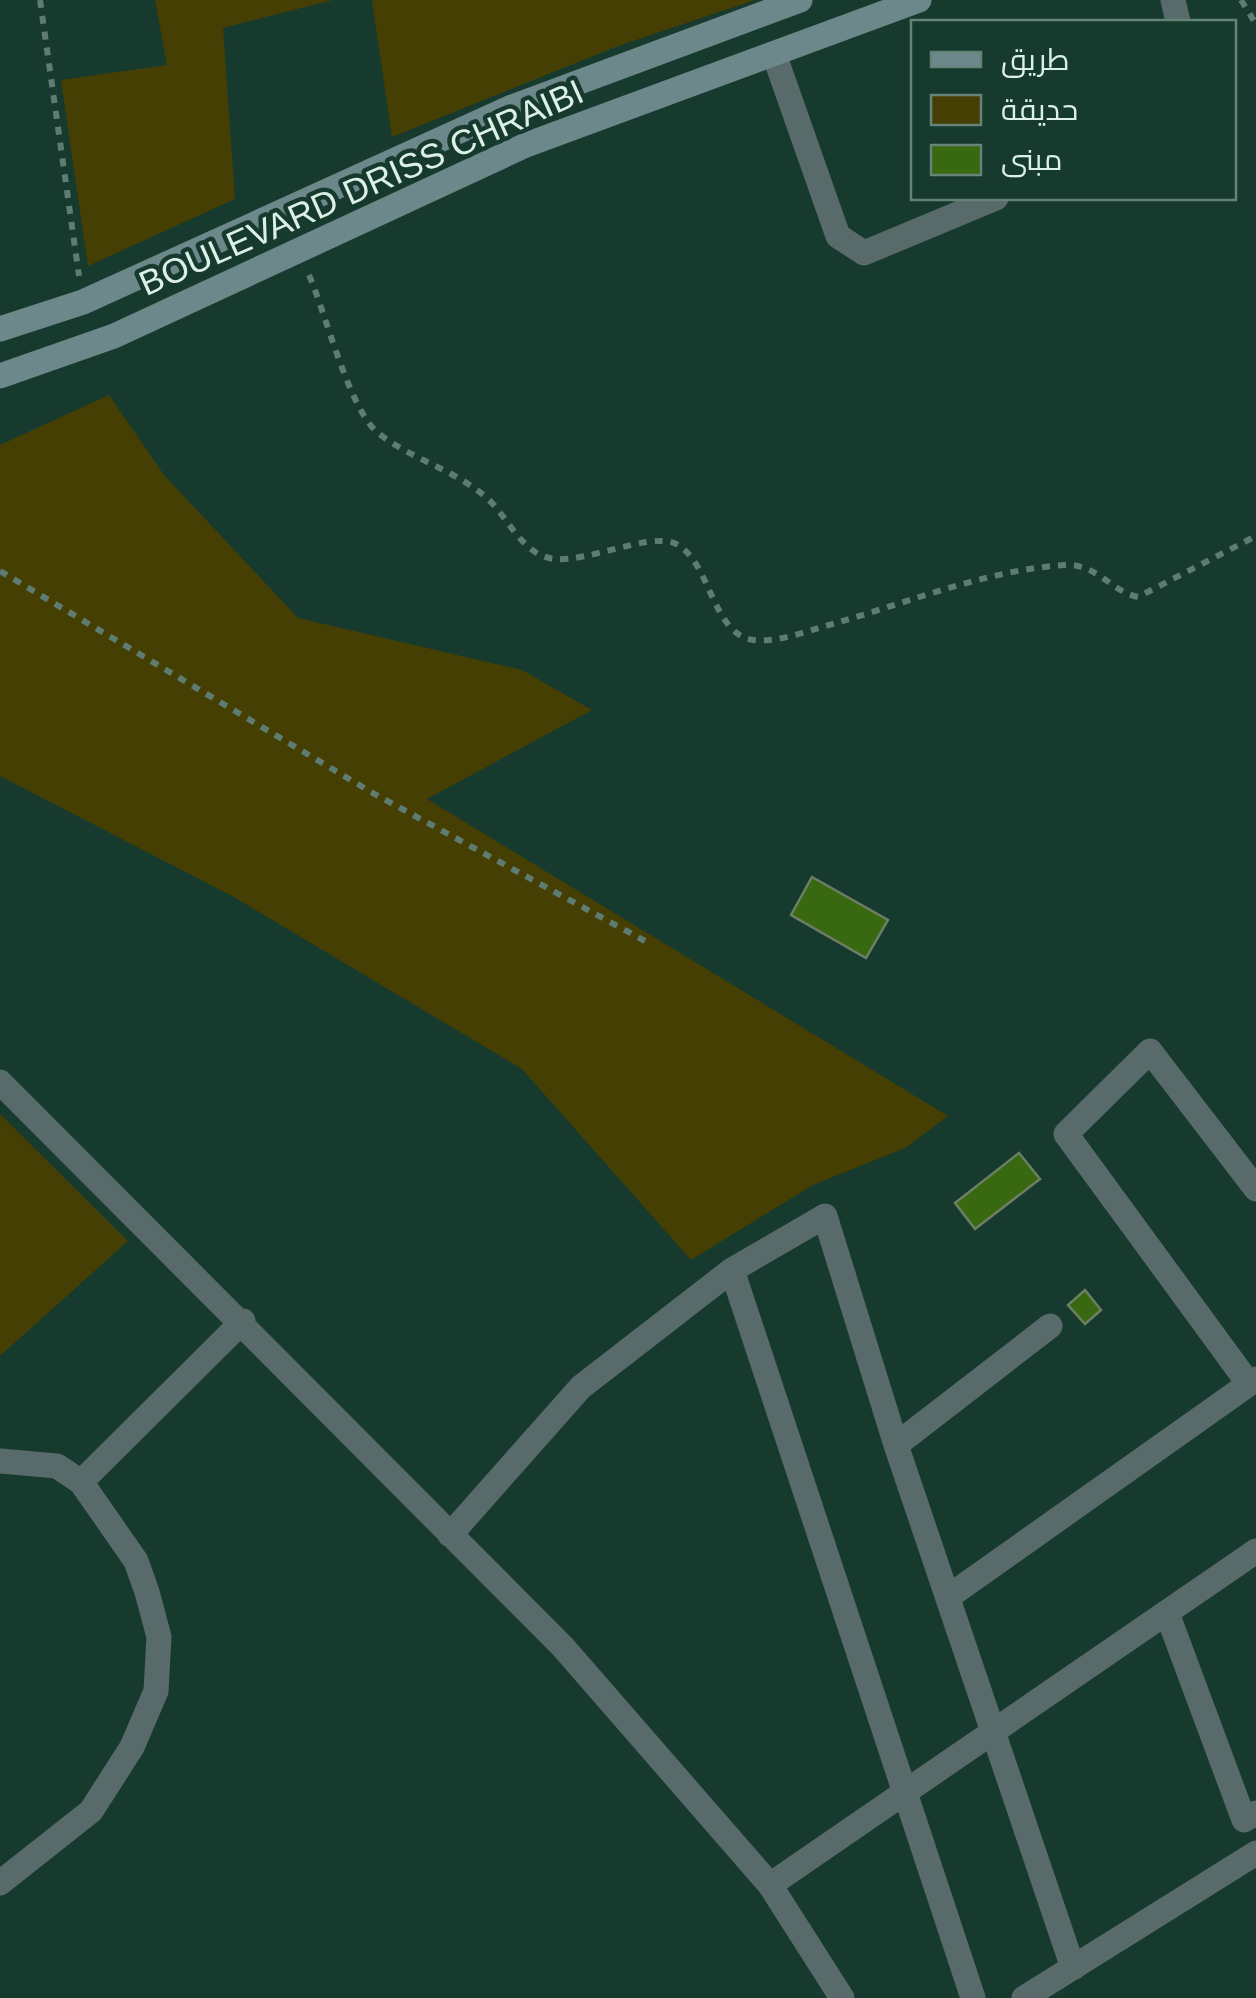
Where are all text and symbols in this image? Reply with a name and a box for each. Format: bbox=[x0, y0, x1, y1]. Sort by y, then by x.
legend bbox=[911, 20, 1236, 200]
text: طريق bbox=[1001, 43, 1070, 78]
street label: BOULEVARD DRISS CHRAIBI bbox=[133, 71, 589, 303]
text: حديقة bbox=[1001, 93, 1078, 126]
text: مبنى bbox=[1001, 143, 1062, 178]

